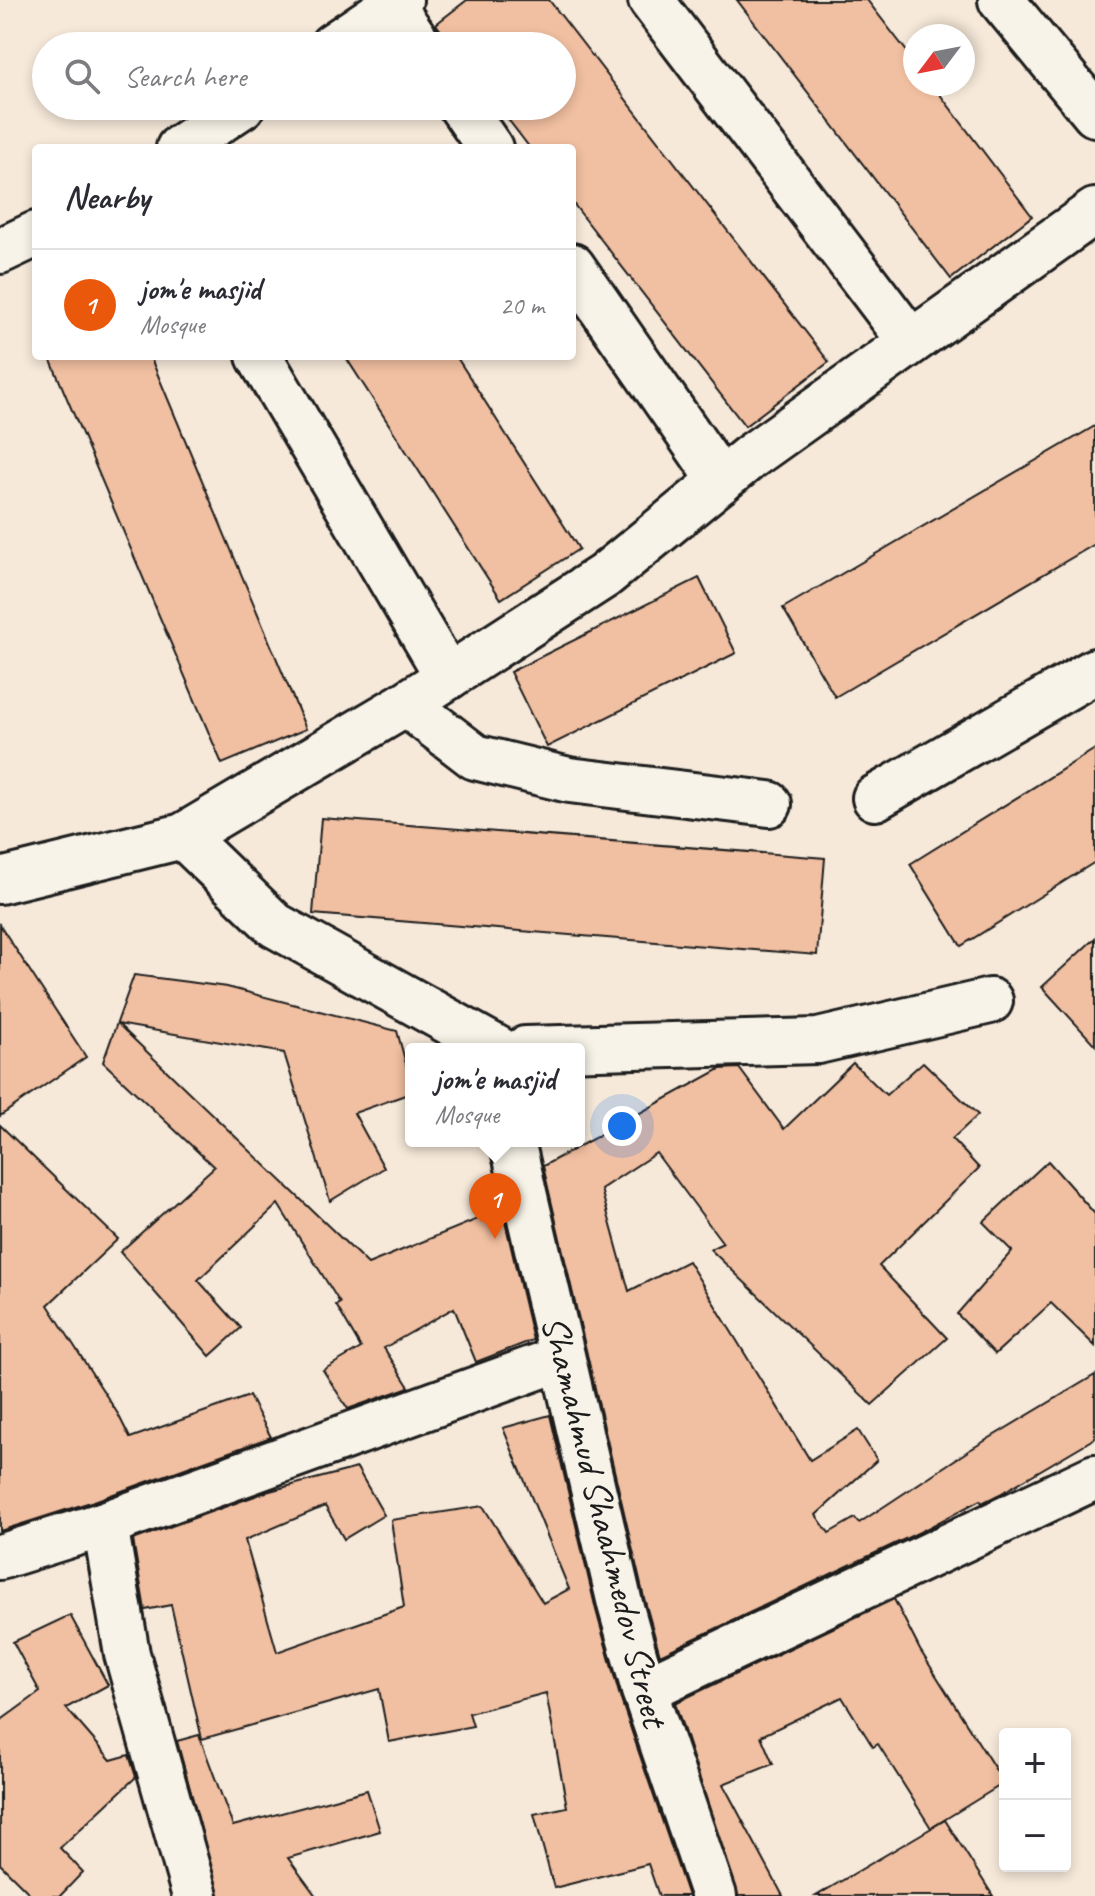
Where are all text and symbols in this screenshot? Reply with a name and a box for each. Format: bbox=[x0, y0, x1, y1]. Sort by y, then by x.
north arrow bbox=[903, 24, 975, 96]
search box bbox=[32, 32, 576, 120]
icon: search bbox=[60, 54, 104, 98]
text: Search here bbox=[124, 57, 246, 95]
text: Nearby bbox=[64, 175, 150, 218]
text: jom'e masjid bbox=[140, 270, 261, 308]
text: 1 bbox=[84, 289, 96, 322]
text: 20 m bbox=[500, 289, 544, 322]
text: Mosque bbox=[140, 308, 205, 341]
popup bbox=[405, 1043, 585, 1147]
text: jom'e masjid bbox=[435, 1060, 555, 1098]
text: Mosque bbox=[435, 1098, 499, 1131]
your location bbox=[602, 1106, 642, 1146]
pin: 1 bbox=[469, 1173, 521, 1239]
street label: Shamahmud Shaahmedov Street bbox=[531, 1311, 680, 1735]
map controls bbox=[999, 1728, 1071, 1872]
button: + bbox=[999, 1728, 1071, 1800]
button: − bbox=[999, 1800, 1071, 1872]

